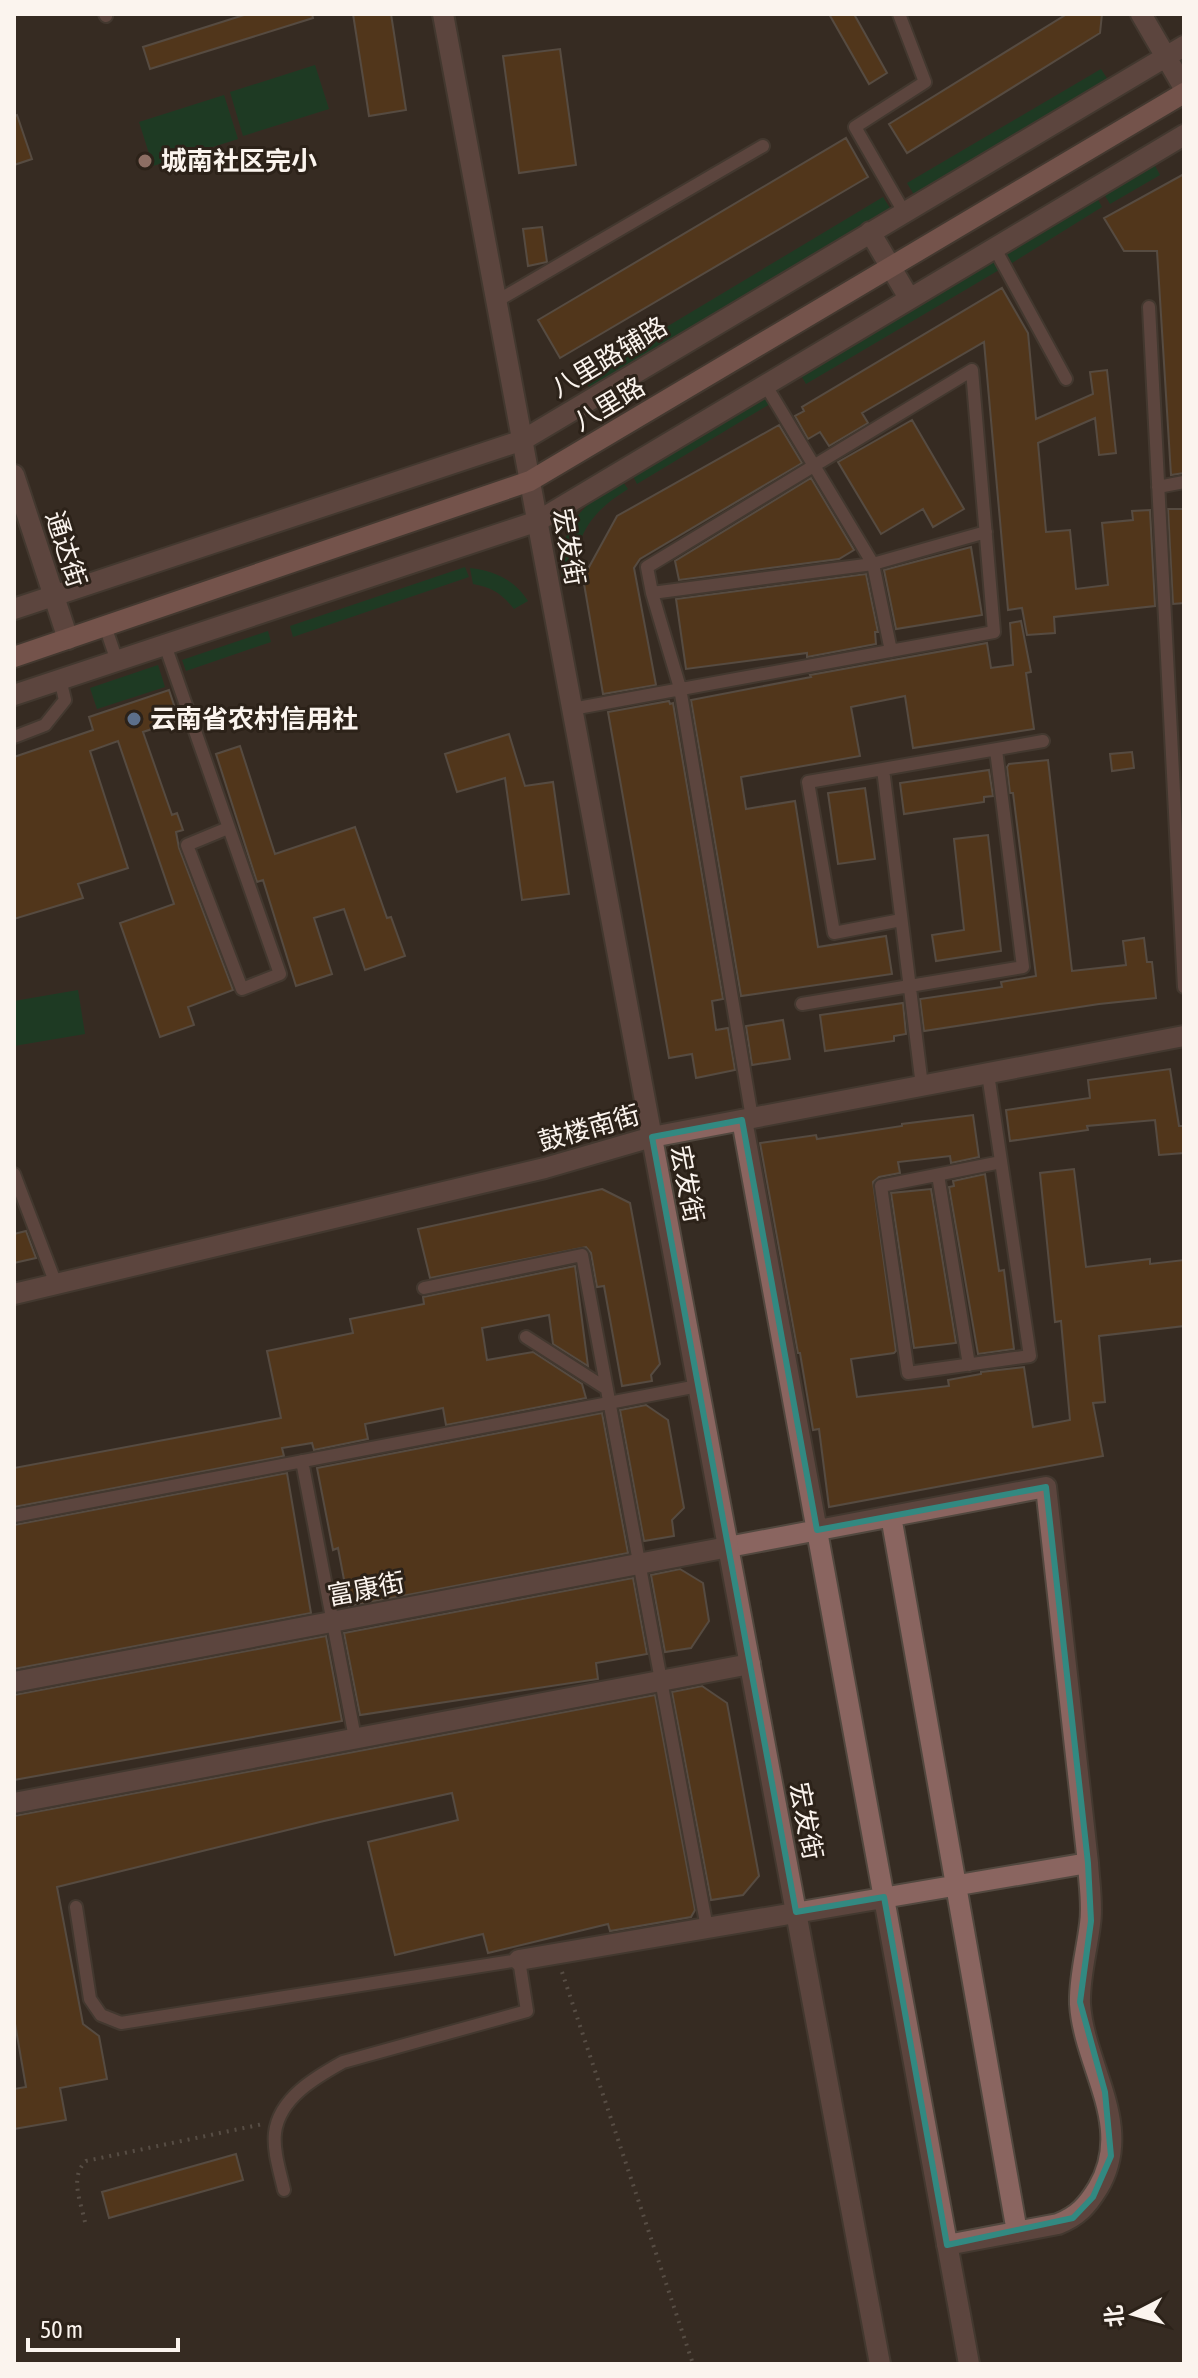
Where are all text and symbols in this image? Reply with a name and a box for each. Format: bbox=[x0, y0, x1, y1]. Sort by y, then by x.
place label: 城南社区完小 bbox=[161, 146, 317, 176]
marker: 城南社区完小 bbox=[136, 152, 154, 170]
street label: 八里路辅路 bbox=[545, 310, 673, 404]
street label: 八里路 bbox=[568, 371, 650, 437]
street label: 宏发街 bbox=[547, 506, 591, 588]
street label: 通达街 bbox=[40, 507, 92, 591]
place label: 云南省农村信用社 bbox=[150, 704, 358, 734]
marker: 云南省农村信用社 bbox=[125, 710, 143, 728]
street label: 鼓楼南街 bbox=[535, 1099, 643, 1157]
street label: 宏发街 bbox=[665, 1143, 709, 1225]
street label: 富康街 bbox=[325, 1567, 407, 1611]
street label: 宏发街 bbox=[784, 1780, 828, 1862]
north arrow bbox=[1094, 2274, 1174, 2354]
scale bar bbox=[28, 2302, 178, 2352]
text: 北 bbox=[1100, 2304, 1128, 2328]
text: 50 m bbox=[40, 2316, 83, 2343]

